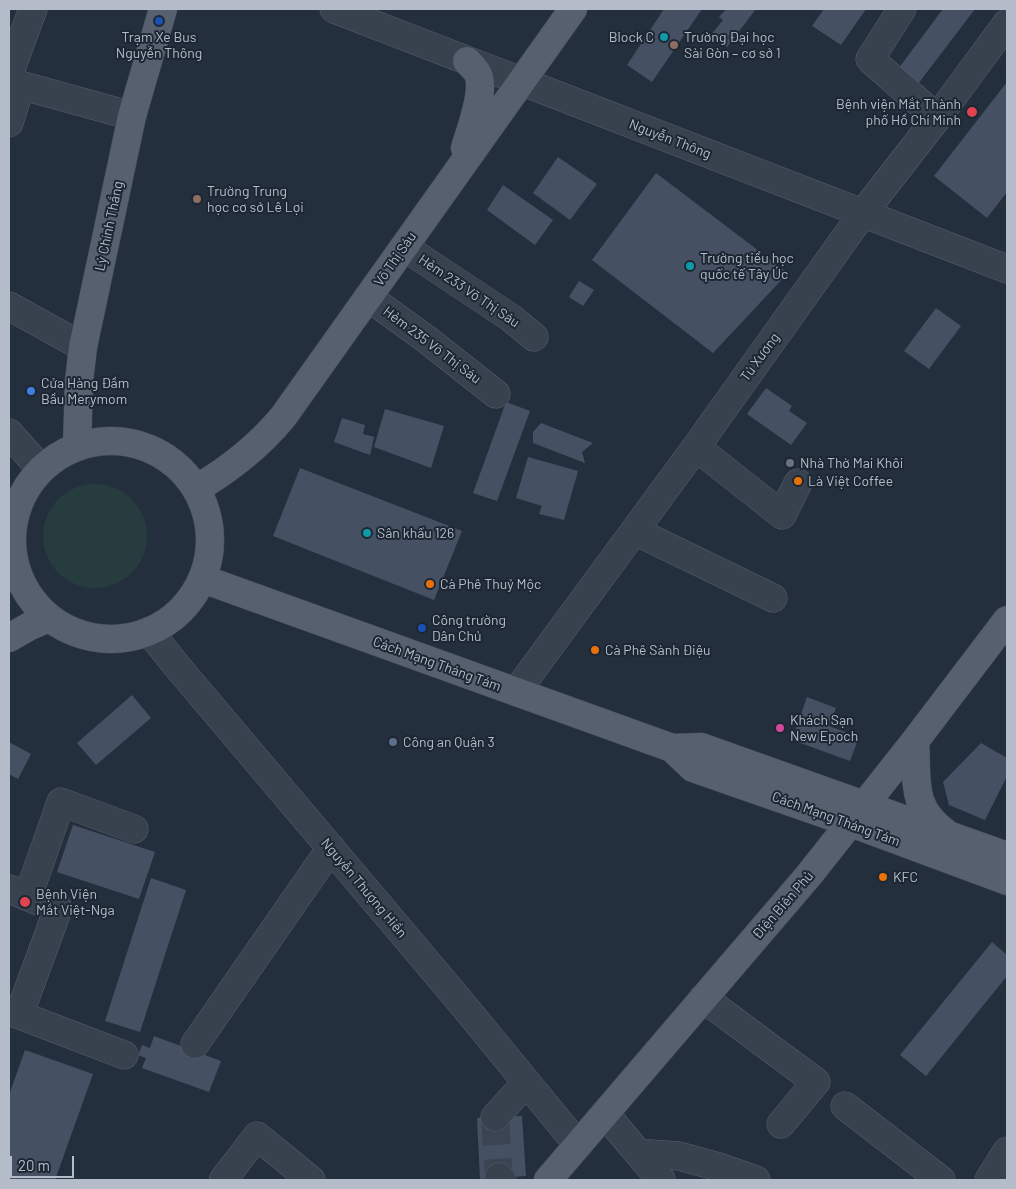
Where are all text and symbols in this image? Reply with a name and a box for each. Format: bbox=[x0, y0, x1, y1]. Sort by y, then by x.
marker: Trạm Xe Bus Nguyễn Thông bbox=[153, 15, 165, 27]
place label: Trạm Xe Bus Nguyễn Thông bbox=[116, 29, 202, 62]
place label: Block C bbox=[609, 29, 654, 45]
place label: Trường Đại học Sài Gòn – cơ sở 1 bbox=[684, 29, 781, 62]
marker: Block C bbox=[658, 31, 670, 43]
marker: Trường Đại học Sài Gòn – cơ sở 1 bbox=[668, 39, 680, 51]
place label: Bệnh viện Mắt Thành phố Hồ Chí Minh bbox=[836, 96, 961, 128]
marker: Bệnh viện Mắt Thành phố Hồ Chí Minh bbox=[965, 105, 979, 119]
street label: Nguyễn Thông bbox=[627, 116, 713, 162]
street label: Lý Chính Thắng bbox=[91, 179, 127, 273]
place label: Trường Trung học cơ sở Lê Lợi bbox=[207, 183, 304, 216]
marker: Trường Trung học cơ sở Lê Lợi bbox=[191, 193, 203, 205]
street label: Võ Thị Sáu bbox=[370, 229, 420, 289]
place label: Trường tiểu học quốc tế Tây Úc bbox=[700, 250, 794, 282]
street label: Hẻm 233 Võ Thị Sáu bbox=[415, 251, 523, 331]
marker: Trường tiểu học quốc tế Tây Úc bbox=[684, 260, 696, 272]
street label: Hẻm 235 Võ Thị Sáu bbox=[380, 303, 484, 387]
street label: Tú Xương bbox=[737, 329, 783, 385]
place label: Cửa Hàng Đầm Bầu Merymom bbox=[41, 375, 129, 408]
marker: Cửa Hàng Đầm Bầu Merymom bbox=[25, 385, 37, 397]
place label: Nhà Thờ Mai Khôi bbox=[800, 455, 903, 471]
marker: Nhà Thờ Mai Khôi bbox=[784, 457, 796, 469]
place label: Là Việt Coffee bbox=[808, 473, 893, 489]
marker: Là Việt Coffee bbox=[792, 475, 804, 487]
place label: Sân khấu 126 bbox=[377, 525, 454, 541]
marker: Sân khấu 126 bbox=[361, 527, 373, 539]
place label: Cà Phê Thuỷ Mộc bbox=[440, 576, 541, 592]
marker: Cà Phê Thuỷ Mộc bbox=[424, 578, 436, 590]
place label: Công trường Dân Chủ bbox=[432, 612, 506, 644]
marker: Công trường Dân Chủ bbox=[416, 622, 428, 634]
street label: Cách Mạng Tháng Tám bbox=[371, 633, 503, 695]
place label: Cà Phê Sành Điệu bbox=[605, 642, 711, 658]
marker: Cà Phê Sành Điệu bbox=[589, 644, 601, 656]
place label: Khách Sạn New Epoch bbox=[790, 712, 858, 744]
marker: Khách Sạn New Epoch bbox=[774, 722, 786, 734]
place label: Công an Quận 3 bbox=[403, 734, 495, 750]
marker: Công an Quận 3 bbox=[387, 736, 399, 748]
street label: Cách Mạng Tháng Tám bbox=[770, 788, 902, 850]
street label: Nguyễn Thượng Hiền bbox=[318, 835, 410, 941]
street label: Điện Biên Phủ bbox=[749, 868, 817, 942]
place label: KFC bbox=[893, 869, 918, 885]
marker: KFC bbox=[877, 871, 889, 883]
place label: Bệnh Viện Mắt Việt-Nga bbox=[36, 886, 115, 919]
marker: Bệnh Viện Mắt Việt-Nga bbox=[18, 895, 32, 909]
scale bar bbox=[12, 1146, 76, 1178]
text: 20 m bbox=[18, 1156, 50, 1174]

